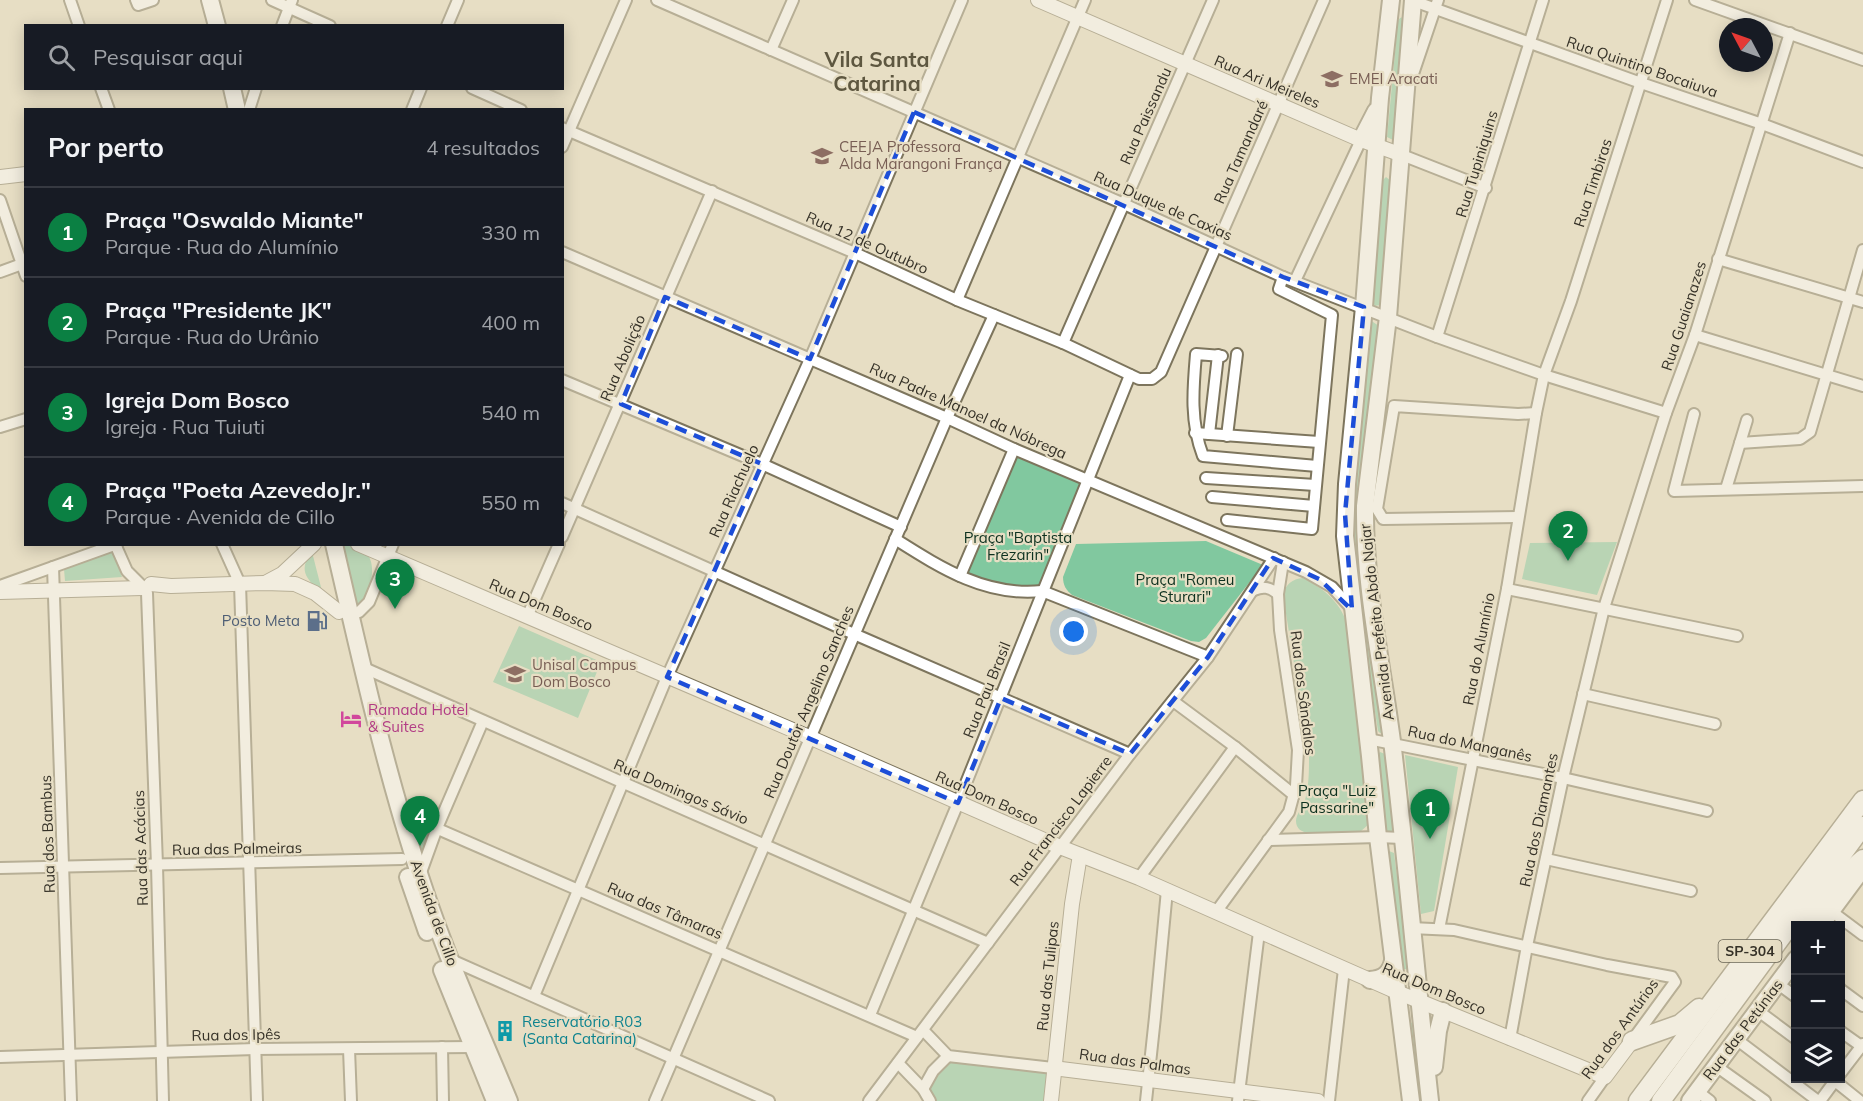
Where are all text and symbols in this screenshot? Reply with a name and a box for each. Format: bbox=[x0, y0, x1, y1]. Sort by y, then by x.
north arrow bbox=[1719, 18, 1773, 72]
search box bbox=[24, 24, 564, 90]
street label: Rua Quintino Bocaiuva bbox=[1564, 32, 1720, 101]
icon: search bbox=[45, 41, 78, 74]
text: Pesquisar aqui bbox=[93, 43, 243, 71]
district label: Vila Santa Catarina bbox=[823, 46, 930, 96]
street label: Rua Ari Meireles bbox=[1211, 51, 1323, 112]
street label: Rua Paissandu bbox=[1116, 64, 1175, 167]
school or university icon: EMEI Aracati bbox=[1320, 67, 1344, 91]
place label: EMEI Aracati bbox=[1349, 69, 1438, 88]
street label: Rua Tamandaré bbox=[1209, 97, 1272, 207]
street label: Rua Tupiniquins bbox=[1451, 108, 1502, 220]
text: Por perto bbox=[48, 131, 164, 164]
text: 4 resultados bbox=[426, 135, 540, 160]
street label: Rua Timbiras bbox=[1569, 136, 1616, 230]
place label: CEEJA Professora Alda Marangoni França bbox=[839, 137, 1002, 173]
school or university icon: CEEJA Professora Alda Marangoni França bbox=[810, 144, 834, 168]
street label: Rua Duque de Caxias bbox=[1091, 166, 1235, 245]
text: Praça "Oswaldo Miante" bbox=[105, 206, 363, 234]
street label: Rua 12 de Outubro bbox=[803, 207, 931, 278]
text: 1 bbox=[62, 220, 74, 245]
text: 330 m bbox=[481, 220, 540, 245]
text: Parque · Rua do Alumínio bbox=[105, 234, 339, 259]
street label: Rua Guaianazes bbox=[1657, 259, 1710, 373]
text: Praça "Presidente JK" bbox=[105, 296, 332, 324]
text: 2 bbox=[62, 310, 74, 335]
text: 400 m bbox=[481, 310, 540, 335]
street label: Rua Abolição bbox=[596, 311, 649, 404]
text: Parque · Rua do Urânio bbox=[105, 324, 319, 349]
street label: Rua Padre Manoel da Nóbrega bbox=[867, 358, 1070, 463]
text: Igreja Dom Bosco bbox=[105, 386, 290, 414]
text: 3 bbox=[62, 400, 74, 425]
text: 540 m bbox=[481, 400, 540, 425]
text: Igreja · Rua Tuiuti bbox=[105, 414, 265, 439]
street label: Rua Riachuelo bbox=[705, 441, 763, 540]
text: Praça "Poeta AzevedoJr." bbox=[105, 476, 371, 504]
text: 4 bbox=[62, 490, 74, 515]
text: 550 m bbox=[481, 490, 540, 515]
text: Parque · Avenida de Cillo bbox=[105, 504, 335, 529]
pin: 2 bbox=[1548, 512, 1588, 561]
street label: Avenida Prefeito Abdo Najar bbox=[1355, 522, 1398, 721]
park label: Praça "Baptista Frezarin" bbox=[964, 528, 1072, 564]
pin: 3 bbox=[376, 560, 414, 609]
park label: Praça "Romeu Sturari" bbox=[1136, 570, 1234, 606]
street label: Rua Dom Bosco bbox=[486, 574, 596, 635]
street label: Rua do Alumínio bbox=[1458, 591, 1499, 707]
street label: Rua Doutor Angelino Sanches bbox=[759, 602, 858, 801]
fuel station icon: Posto Meta bbox=[305, 609, 329, 633]
place label: Posto Meta bbox=[222, 611, 300, 630]
your location bbox=[1059, 617, 1088, 646]
street label: Rua dos Sândalos bbox=[1286, 629, 1321, 756]
street label: Rua Pau Brasil bbox=[959, 639, 1014, 741]
place label: Unisal Campus Dom Bosco bbox=[532, 655, 637, 691]
school or university icon: Unisal Campus Dom Bosco bbox=[503, 662, 527, 686]
place label: Ramada Hotel & Suites bbox=[368, 700, 468, 736]
hotel icon: Ramada Hotel & Suites bbox=[339, 707, 363, 731]
street label: Rua do Manganês bbox=[1406, 721, 1534, 766]
street label: Rua dos Diamantes bbox=[1515, 751, 1562, 889]
street label: Rua Francisco Lapierre bbox=[1005, 752, 1116, 890]
street label: Rua Domingos Sávio bbox=[611, 755, 751, 829]
street label: Rua Dom Bosco bbox=[933, 766, 1042, 829]
street label: Rua dos Bambus bbox=[36, 775, 59, 893]
park label: Praça "Luiz Passarine" bbox=[1298, 781, 1376, 817]
street label: Rua das Acácias bbox=[129, 790, 152, 906]
pin: 1 bbox=[1410, 790, 1450, 839]
pin: 4 bbox=[400, 796, 440, 846]
street label: Rua das Palmeiras bbox=[172, 838, 302, 859]
street label: Avenida de Cillo bbox=[406, 857, 462, 968]
street label: Rua das Tâmaras bbox=[605, 878, 726, 943]
street label: Rua das Tulipas bbox=[1032, 920, 1063, 1032]
map controls bbox=[1791, 921, 1845, 1083]
button: + bbox=[1791, 921, 1845, 975]
road number: SP-304 bbox=[1718, 940, 1782, 962]
street label: Rua Dom Bosco bbox=[1379, 958, 1489, 1019]
street label: Rua dos Antúrios bbox=[1577, 975, 1662, 1083]
street label: Rua das Petúnias bbox=[1698, 975, 1787, 1084]
button: − bbox=[1791, 975, 1845, 1029]
place label: Reservatório R03 (Santa Catarina) bbox=[522, 1012, 642, 1048]
building icon: Reservatório R03 (Santa Catarina) bbox=[493, 1019, 517, 1043]
street label: Rua dos Ipês bbox=[191, 1024, 281, 1045]
button: layers bbox=[1791, 1029, 1845, 1083]
street label: Rua das Palmas bbox=[1078, 1044, 1192, 1079]

